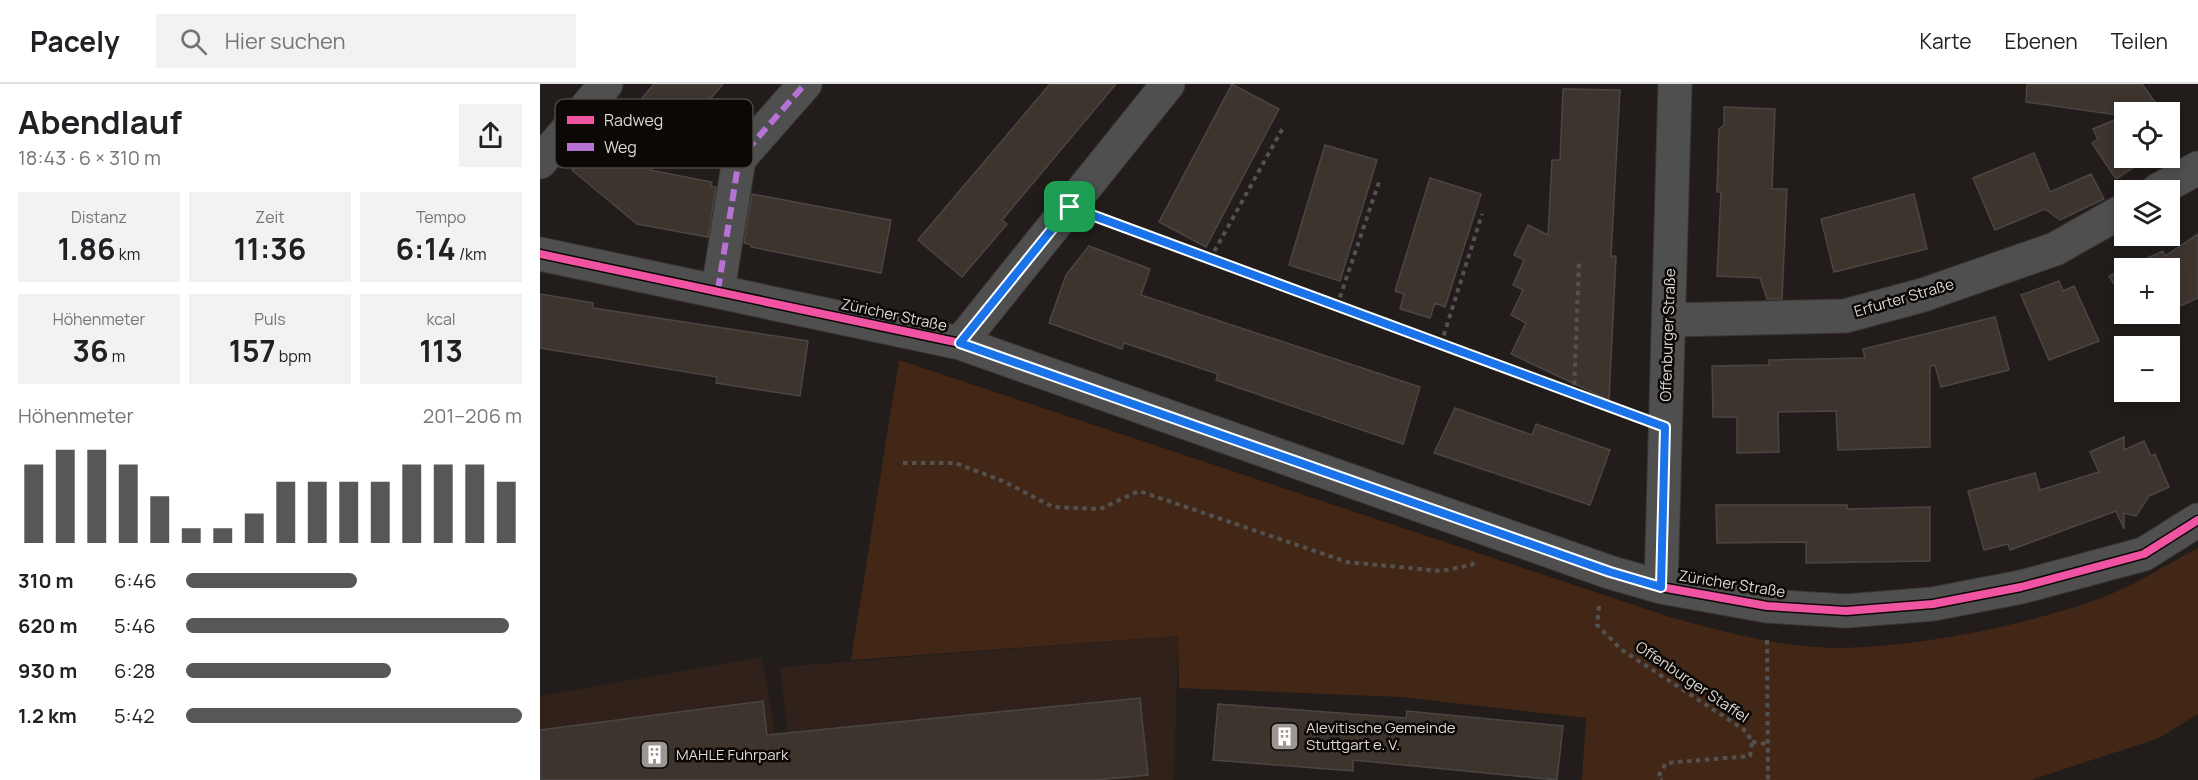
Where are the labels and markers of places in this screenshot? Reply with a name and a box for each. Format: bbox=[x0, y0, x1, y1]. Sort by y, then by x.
pin bbox=[1044, 181, 1095, 232]
place label: Alevitische Gemeinde Stuttgart e. V. bbox=[1306, 717, 1456, 755]
building icon: Alevitische Gemeinde Stuttgart e. V. bbox=[1269, 721, 1301, 753]
building icon: MAHLE Fuhrpark bbox=[639, 739, 671, 771]
place label: MAHLE Fuhrpark bbox=[676, 744, 789, 765]

